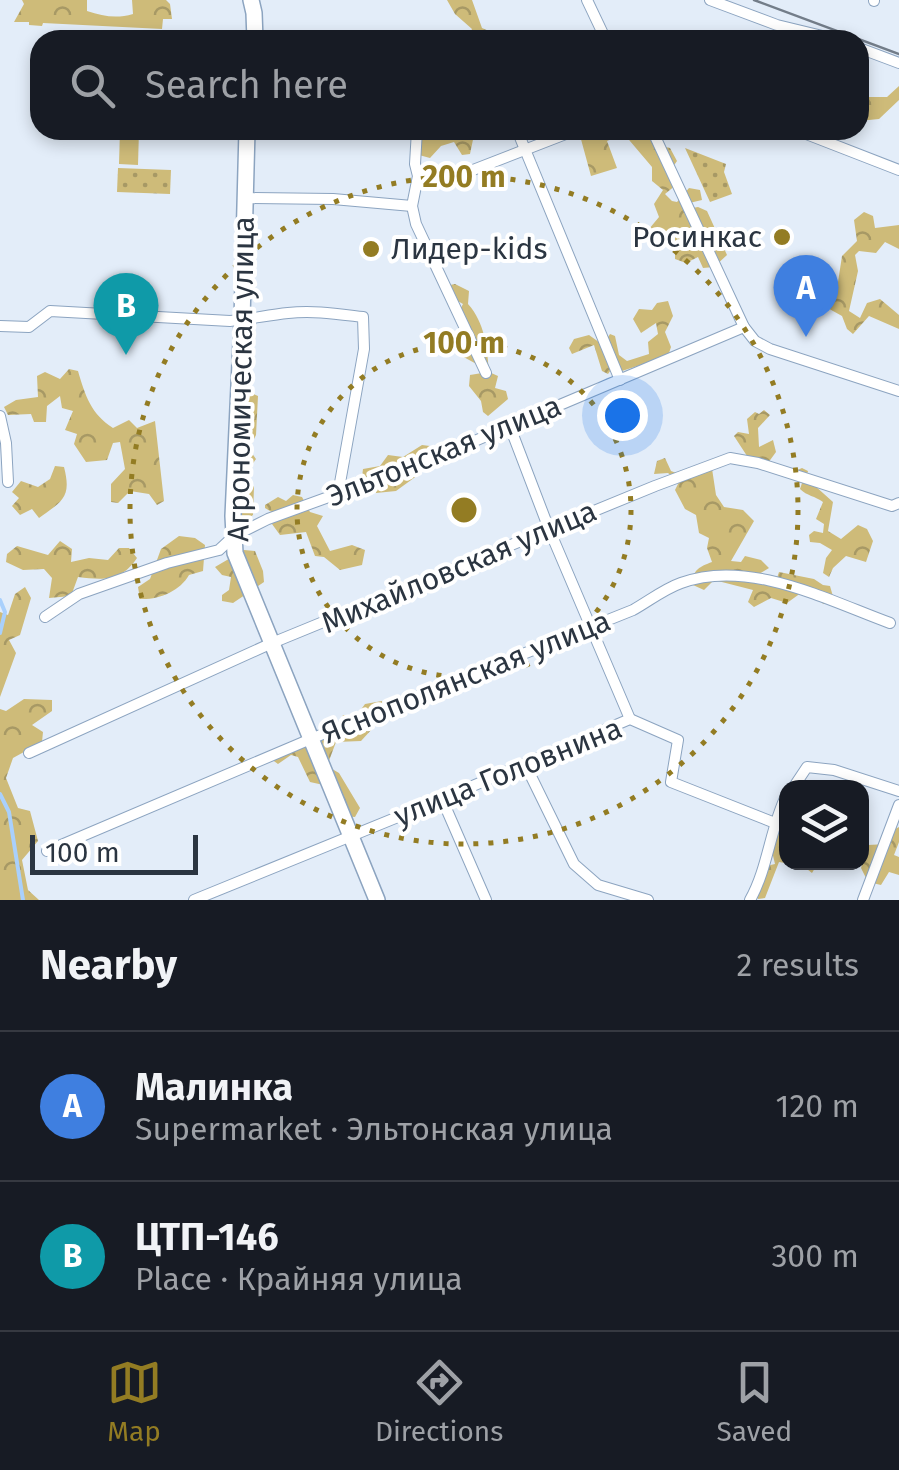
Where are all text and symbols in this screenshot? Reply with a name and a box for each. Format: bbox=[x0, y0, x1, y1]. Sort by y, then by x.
search box bbox=[30, 30, 869, 140]
icon: search bbox=[65, 58, 120, 113]
text: Search here bbox=[145, 62, 348, 108]
text: 200 m bbox=[422, 159, 506, 195]
street label: Агрономическая улица bbox=[220, 216, 262, 542]
place label: Росинкас bbox=[632, 219, 762, 255]
marker: Росинкас bbox=[771, 226, 793, 248]
place label: Лидер-kids bbox=[391, 231, 547, 267]
marker: Лидер-kids bbox=[360, 238, 382, 260]
pin: A bbox=[774, 255, 838, 337]
pin: B bbox=[94, 272, 158, 355]
text: 100 m bbox=[423, 325, 505, 361]
street label: Эльтонская улица bbox=[322, 388, 566, 514]
your location bbox=[597, 390, 648, 441]
centre of rings bbox=[446, 492, 482, 528]
street label: Михайловская улица bbox=[316, 493, 602, 641]
street label: Яснополянская улица bbox=[316, 603, 616, 751]
street label: улица Головнина bbox=[389, 710, 627, 834]
map controls bbox=[779, 780, 869, 870]
button: layers bbox=[779, 780, 869, 870]
scale bar bbox=[30, 830, 198, 874]
text: 100 m bbox=[45, 836, 120, 869]
text: Nearby bbox=[40, 940, 177, 990]
text: 2 results bbox=[736, 946, 859, 984]
text: Малинка bbox=[135, 1064, 293, 1110]
text: A bbox=[63, 1087, 82, 1125]
text: 120 m bbox=[776, 1087, 859, 1125]
text: Supermarket · Эльтонская улица bbox=[135, 1110, 613, 1148]
text: ЦТП-146 bbox=[135, 1214, 279, 1260]
text: B bbox=[63, 1237, 82, 1275]
text: 300 m bbox=[771, 1237, 859, 1275]
text: Place · Крайняя улица bbox=[135, 1260, 463, 1298]
tab: Map bbox=[107, 1355, 162, 1448]
tab: Directions bbox=[375, 1355, 503, 1448]
tab: Saved bbox=[717, 1355, 792, 1448]

